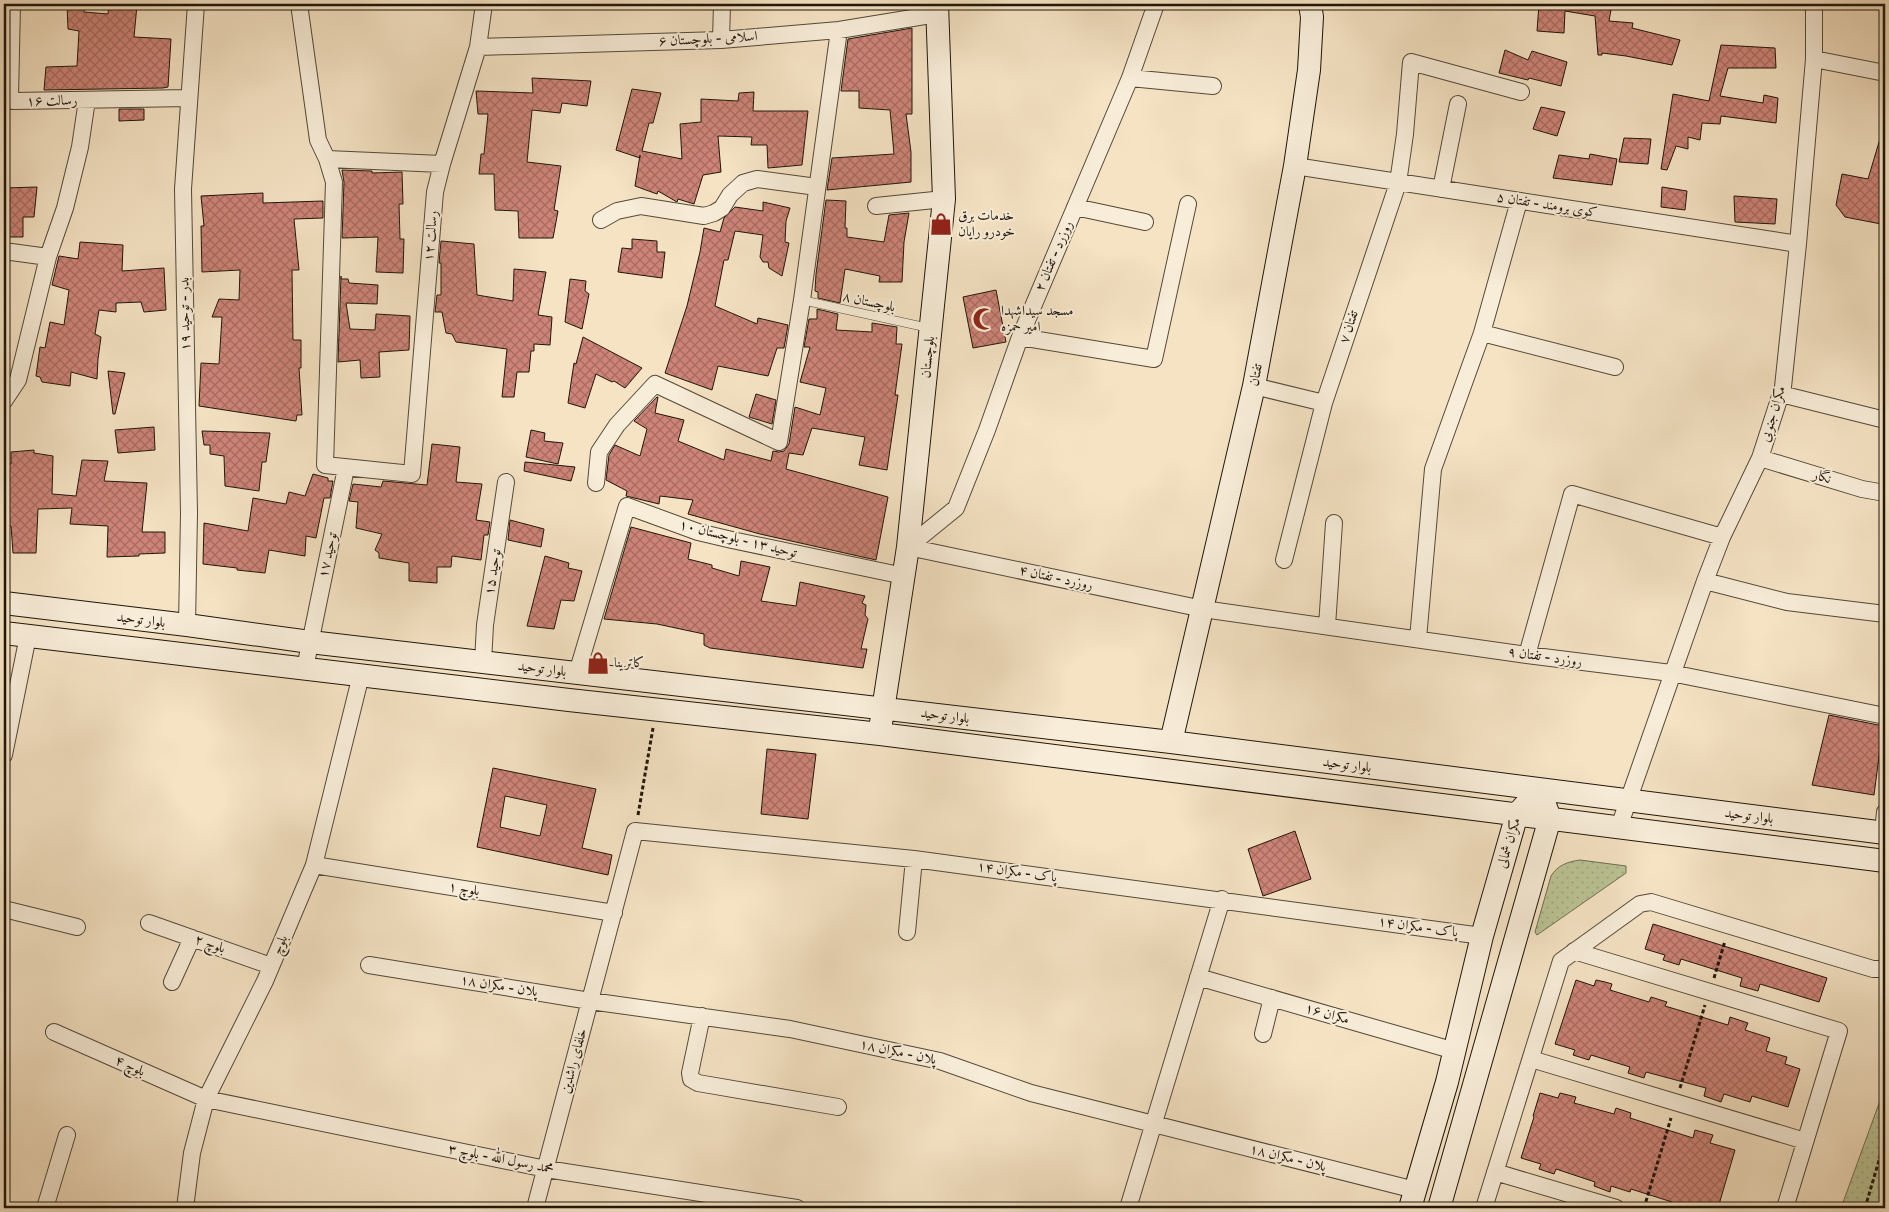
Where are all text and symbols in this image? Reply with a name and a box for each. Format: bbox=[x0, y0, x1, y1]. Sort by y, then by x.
street label: اسلامی - بلوچستان ۶ bbox=[658, 27, 758, 51]
street label: رسالت ۱۶ bbox=[26, 92, 78, 110]
street label: کوی برومند - تفتان ۵ bbox=[1495, 188, 1599, 222]
place label: خدمات برق خودرو رایان bbox=[958, 207, 1015, 241]
street label: رسالت ۱۲ bbox=[420, 210, 442, 262]
shop icon: خدمات برق خودرو رایان bbox=[928, 211, 954, 237]
street label: روزرد - تفتان ۲ bbox=[1031, 218, 1077, 294]
street label: بدر - توحید ۱۹ bbox=[175, 277, 195, 351]
street label: بلوچستان ۸ bbox=[841, 288, 897, 316]
place label: مسجد سیداشهدا امیر حمزه bbox=[1001, 302, 1073, 336]
mosque icon: مسجد سیداشهدا امیر حمزه bbox=[971, 306, 997, 332]
street label: تفتان ۷ bbox=[1335, 308, 1363, 346]
street label: بلوچستان bbox=[917, 335, 939, 379]
street label: تفتان bbox=[1245, 362, 1267, 388]
street label: مکران جنوبی bbox=[1756, 384, 1790, 444]
street label: نگار bbox=[1809, 464, 1834, 488]
street label: توحید ۱۳ - بلوچستان ۱۰ bbox=[677, 516, 799, 562]
street label: توحید ۱۷ bbox=[314, 530, 342, 579]
street label: توحید ۱۵ bbox=[481, 547, 506, 596]
street label: روزرد - تفتان ۴ bbox=[1017, 561, 1095, 595]
street label: بلوار توحید bbox=[116, 608, 167, 632]
street label: روزرد - تفتان ۹ bbox=[1507, 643, 1583, 671]
shop icon: کاترینا bbox=[585, 650, 611, 676]
place label: کاترینا bbox=[614, 654, 644, 672]
street label: بلوار توحید bbox=[517, 657, 568, 681]
street label: بلوار توحید bbox=[920, 704, 971, 728]
street label: بلوار توحید bbox=[1322, 753, 1373, 777]
street label: بلوار توحید bbox=[1724, 804, 1775, 828]
street label: مکران شمالی bbox=[1493, 816, 1525, 870]
street label: پاک - مکران ۱۴ bbox=[976, 857, 1059, 888]
street label: بلوچ ۱ bbox=[447, 878, 481, 903]
street label: پاک - مکران ۱۴ bbox=[1377, 912, 1460, 943]
street label: بلوچ ۲ bbox=[191, 930, 228, 961]
street label: بلوچ bbox=[268, 932, 295, 959]
street label: پلان - مکران ۱۸ bbox=[459, 971, 540, 1002]
street label: مکران ۱۶ bbox=[1303, 999, 1351, 1029]
street label: خلفای راشدین bbox=[557, 1027, 591, 1095]
street label: پلان - مکران ۱۸ bbox=[858, 1035, 939, 1070]
street label: بلوچ ۴ bbox=[111, 1051, 148, 1083]
street label: محمد رسول الله - بلوچ ۳ bbox=[446, 1137, 556, 1181]
street label: پلان - مکران ۱۸ bbox=[1248, 1140, 1329, 1177]

